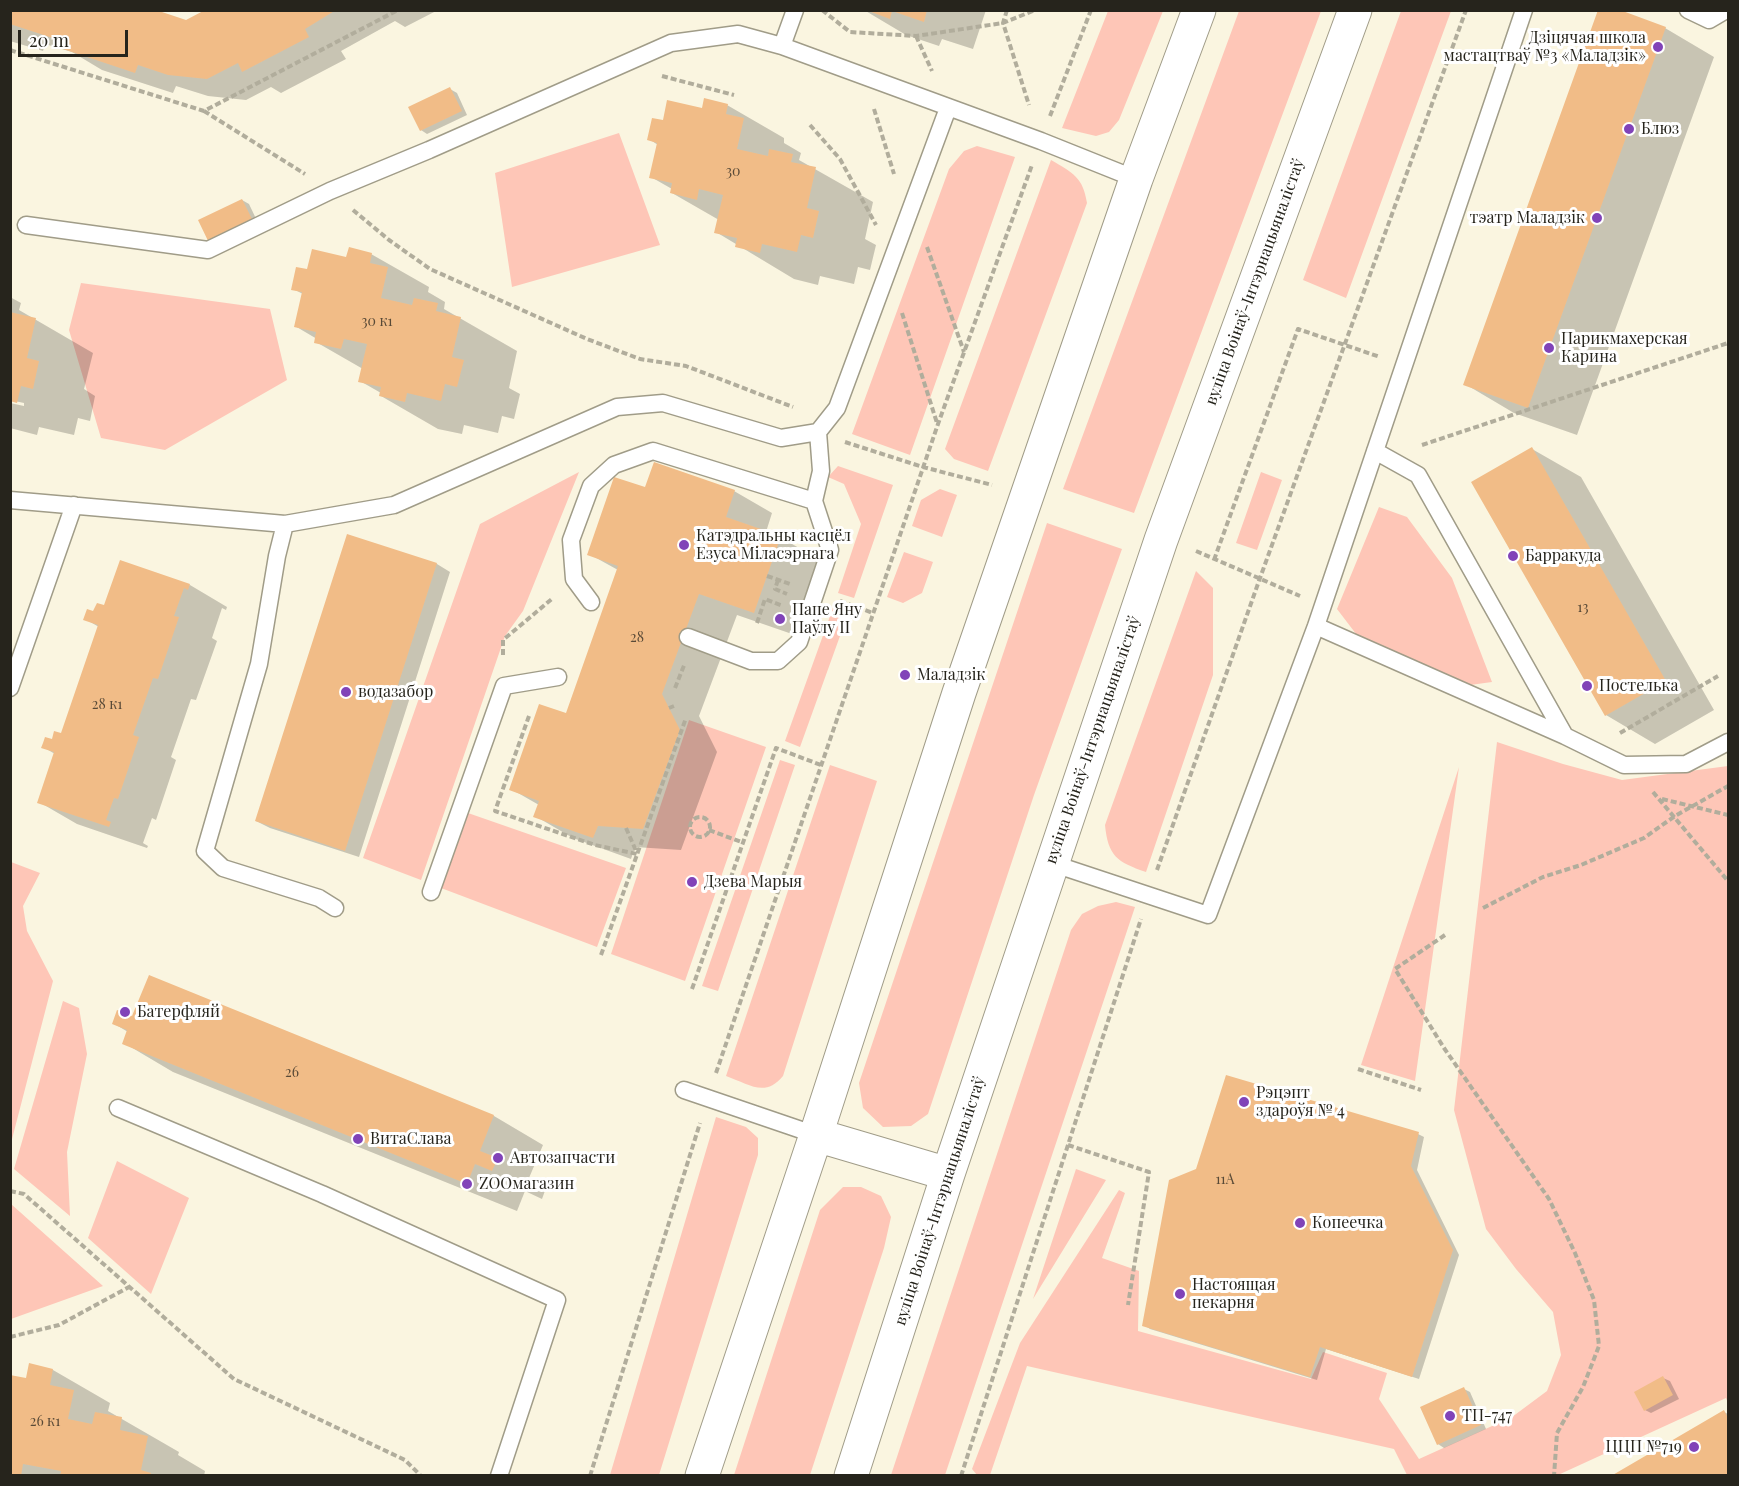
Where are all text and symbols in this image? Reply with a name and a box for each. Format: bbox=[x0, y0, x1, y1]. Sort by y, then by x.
scale bar bbox=[21, 18, 130, 56]
text: 20 m bbox=[29, 28, 69, 52]
place label: Дзіцячая школа мастацтваў №3 «Маладзік» bbox=[1444, 28, 1646, 66]
marker: Дзіцячая школа мастацтваў №3 «Маладзік» bbox=[1651, 40, 1665, 54]
place label: Блюз bbox=[1641, 119, 1679, 139]
marker: Блюз bbox=[1622, 122, 1636, 136]
street label: вуліца Воінаў-Інтэрнацыяналістаў bbox=[1201, 156, 1309, 408]
house number: 30 bbox=[726, 164, 740, 180]
place label: тэатр Маладзік bbox=[1470, 208, 1585, 228]
marker: тэатр Маладзік bbox=[1590, 211, 1604, 225]
house number: 30 к1 bbox=[361, 314, 393, 330]
place label: Парикмахерская Карина bbox=[1561, 329, 1688, 367]
marker: Парикмахерская Карина bbox=[1542, 341, 1556, 355]
place label: Катэдральны касцёл Езуса Міласэрнага bbox=[696, 526, 851, 564]
marker: Катэдральны касцёл Езуса Міласэрнага bbox=[677, 538, 691, 552]
place label: Барракуда bbox=[1525, 546, 1601, 566]
marker: Барракуда bbox=[1506, 549, 1520, 563]
place label: Папе Яну Паўлу II bbox=[792, 600, 862, 638]
house number: 13 bbox=[1577, 600, 1589, 616]
marker: Папе Яну Паўлу II bbox=[773, 612, 787, 626]
street label: вуліца Воінаў-Інтэрнацыяналістаў bbox=[1041, 614, 1145, 866]
house number: 28 bbox=[630, 630, 644, 646]
place label: Маладзік bbox=[917, 665, 985, 685]
marker: Маладзік bbox=[898, 668, 912, 682]
place label: Постелька bbox=[1599, 676, 1678, 696]
marker: Постелька bbox=[1580, 679, 1594, 693]
place label: водазабор bbox=[358, 682, 433, 702]
marker: водазабор bbox=[339, 685, 353, 699]
house number: 28 к1 bbox=[92, 697, 122, 713]
place label: Дзева Марыя bbox=[704, 872, 802, 892]
marker: Дзева Марыя bbox=[685, 875, 699, 889]
place label: Батерфляй bbox=[137, 1002, 220, 1022]
marker: Батерфляй bbox=[118, 1005, 132, 1019]
house number: 26 bbox=[285, 1065, 299, 1081]
street label: вуліца Воінаў-Інтэрнацыяналістаў bbox=[891, 1074, 989, 1328]
place label: Рэцэпт здароўя № 4 bbox=[1256, 1083, 1345, 1121]
marker: Рэцэпт здароўя № 4 bbox=[1237, 1095, 1251, 1109]
place label: ВитаСлава bbox=[370, 1129, 452, 1149]
marker: ВитаСлава bbox=[351, 1132, 365, 1146]
place label: Автозапчасти bbox=[510, 1148, 615, 1168]
marker: Автозапчасти bbox=[491, 1151, 505, 1165]
house number: 11А bbox=[1215, 1172, 1235, 1188]
place label: ZOOмагазин bbox=[479, 1174, 574, 1194]
marker: ZOOмагазин bbox=[460, 1177, 474, 1191]
place label: Копеечка bbox=[1312, 1213, 1383, 1233]
marker: Копеечка bbox=[1293, 1216, 1307, 1230]
place label: Настоящая пекарня bbox=[1192, 1275, 1276, 1313]
marker: Настоящая пекарня bbox=[1173, 1287, 1187, 1301]
place label: ТП-747 bbox=[1462, 1406, 1512, 1426]
marker: ТП-747 bbox=[1443, 1409, 1457, 1423]
house number: 26 к1 bbox=[30, 1414, 60, 1430]
place label: ЦЦП №719 bbox=[1605, 1437, 1682, 1457]
marker: ЦЦП №719 bbox=[1687, 1440, 1701, 1454]

